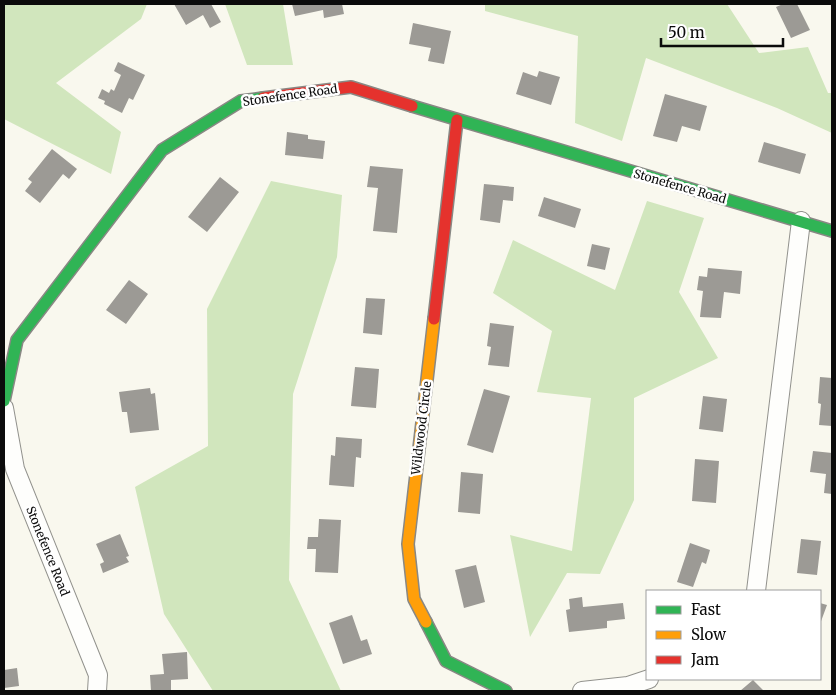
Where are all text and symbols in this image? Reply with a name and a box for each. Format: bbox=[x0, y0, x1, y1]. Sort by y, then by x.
scale bar bbox=[661, 15, 784, 47]
text: 50 m bbox=[668, 23, 705, 42]
street label: Stonefence Road bbox=[242, 81, 338, 109]
street label: Stonefence Road bbox=[632, 166, 728, 206]
street label: Wildwood Circle bbox=[408, 380, 434, 477]
street label: Stonefence Road bbox=[23, 504, 73, 598]
legend bbox=[646, 590, 821, 680]
text: Fast bbox=[691, 600, 721, 619]
text: Slow bbox=[691, 625, 726, 644]
text: Jam bbox=[690, 650, 719, 669]

